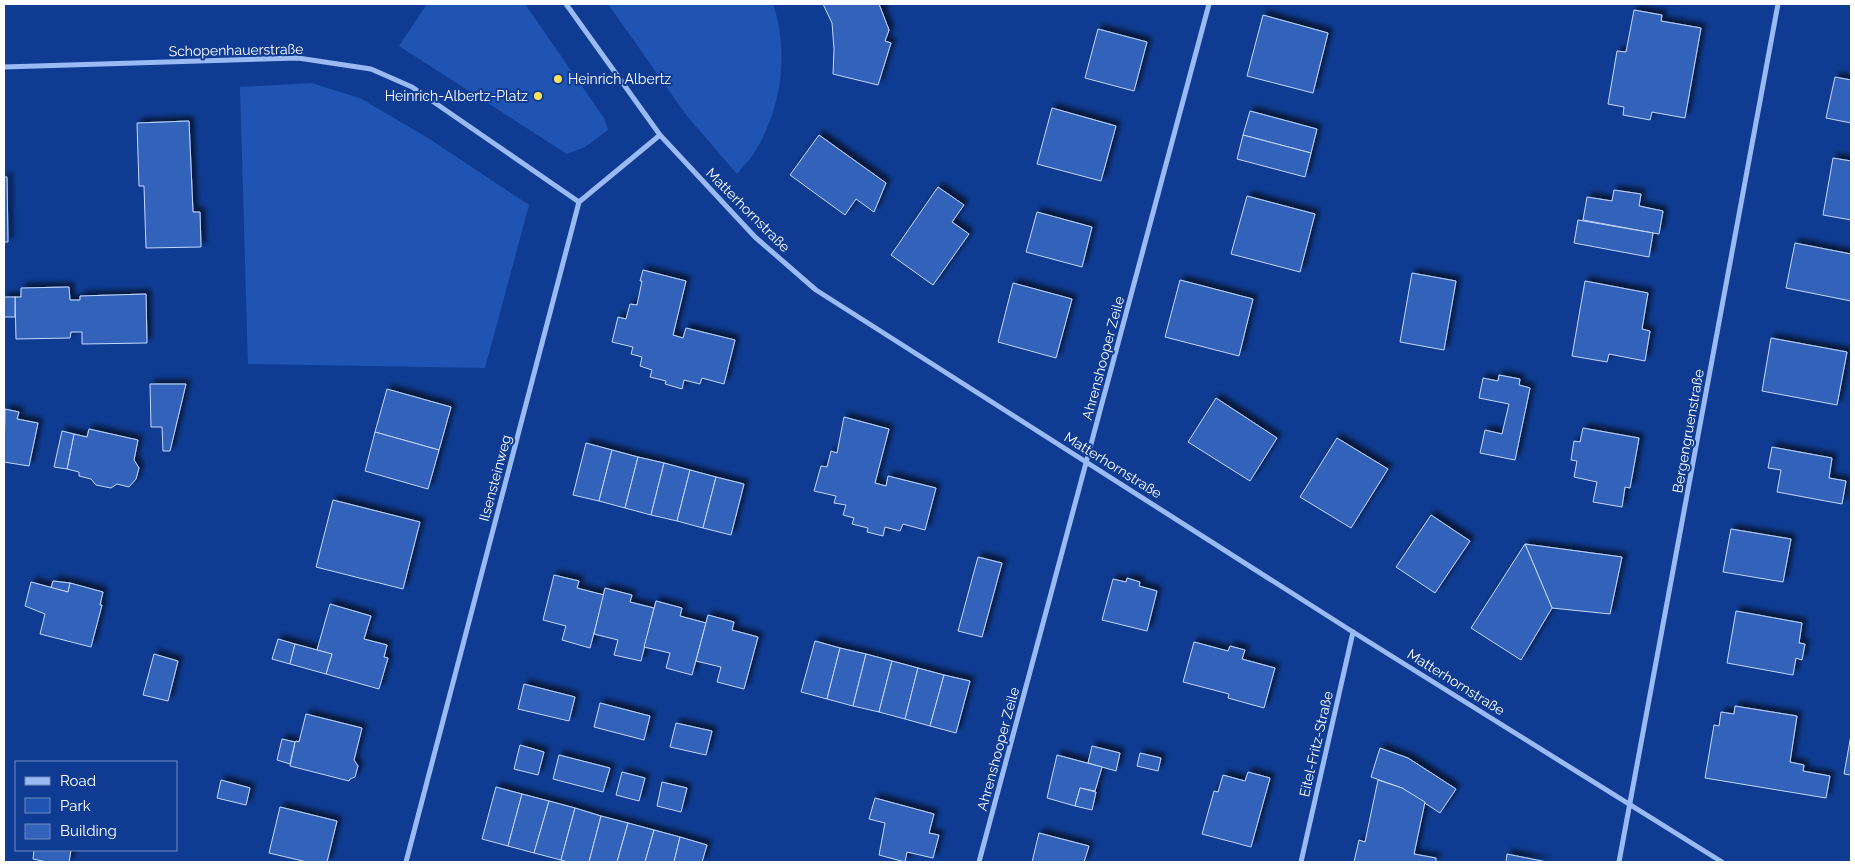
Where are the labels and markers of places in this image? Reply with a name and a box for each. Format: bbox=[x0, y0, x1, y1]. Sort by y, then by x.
place label: Heinrich Albertz bbox=[568, 71, 671, 87]
marker: Heinrich Albertz bbox=[552, 73, 564, 85]
place label: Heinrich-Albertz-Platz bbox=[385, 88, 528, 104]
marker: Heinrich-Albertz-Platz bbox=[532, 90, 544, 102]

